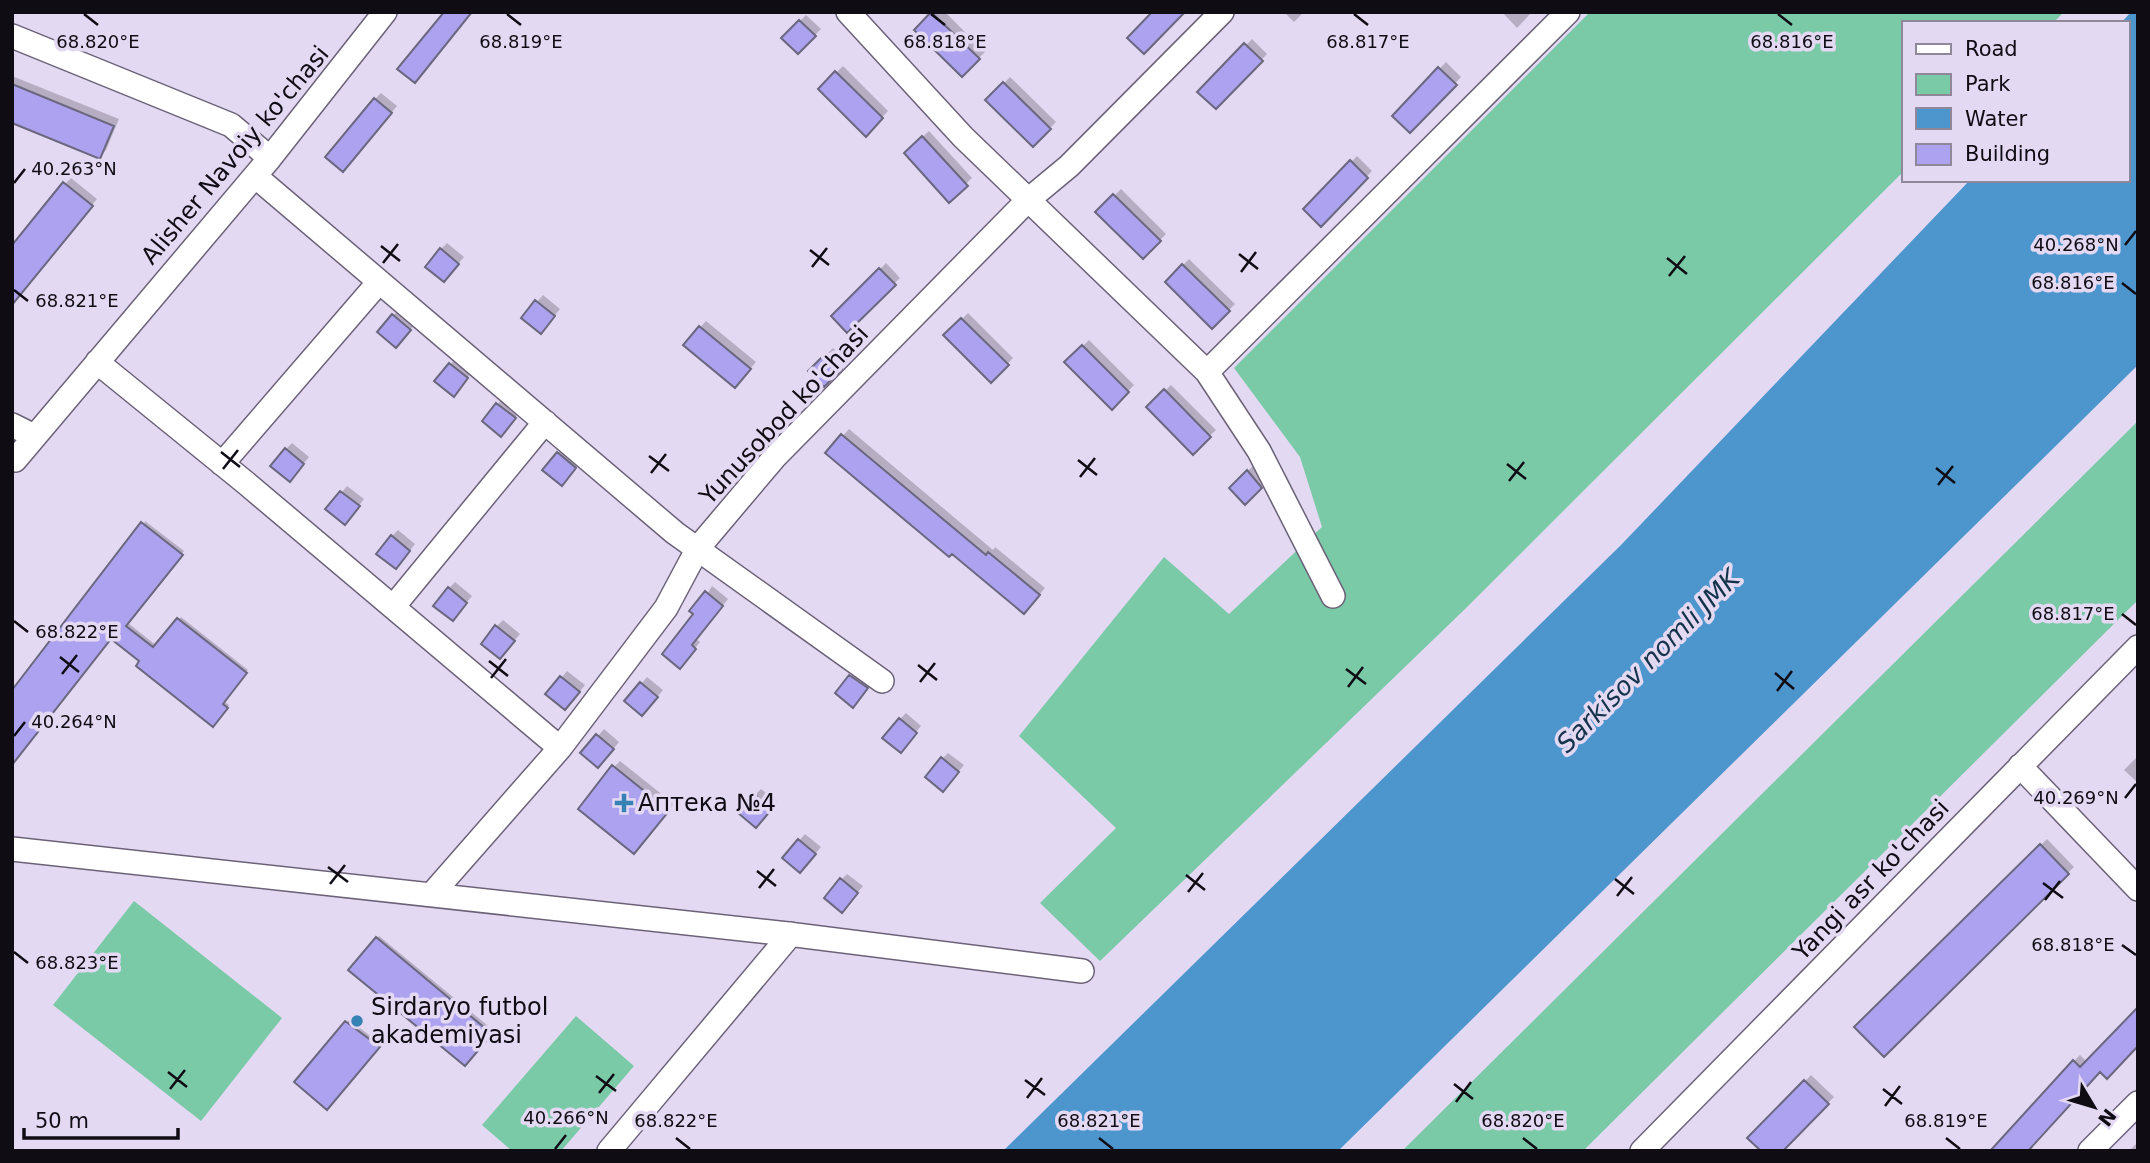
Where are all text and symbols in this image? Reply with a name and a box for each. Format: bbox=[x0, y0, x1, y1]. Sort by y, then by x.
legend bbox=[1902, 21, 2129, 182]
text: 68.820°E bbox=[56, 31, 140, 52]
text: 68.819°E bbox=[479, 31, 563, 52]
text: 68.818°E bbox=[903, 31, 987, 52]
text: 68.817°E bbox=[1326, 31, 1410, 52]
text: 68.816°E bbox=[1750, 31, 1834, 52]
text: Road bbox=[1965, 37, 2018, 61]
street label: Alisher Navoiy ko'chasi bbox=[135, 40, 335, 270]
text: Park bbox=[1965, 72, 2011, 96]
text: Water bbox=[1965, 107, 2027, 131]
text: Building bbox=[1965, 142, 2050, 166]
text: 40.263°N bbox=[31, 158, 117, 179]
text: 40.268°N bbox=[2033, 234, 2119, 255]
text: 68.816°E bbox=[2031, 272, 2115, 293]
text: 68.821°E bbox=[35, 290, 119, 311]
street label: Yunusobod ko'chasi bbox=[693, 320, 874, 511]
water label: Sarkisov nomli JMK bbox=[1550, 562, 1747, 759]
text: 68.817°E bbox=[2031, 603, 2115, 624]
text: 68.822°E bbox=[35, 621, 119, 642]
text: 40.264°N bbox=[31, 711, 117, 732]
text: 40.269°N bbox=[2033, 787, 2119, 808]
place label: Аптека №4 bbox=[638, 789, 776, 817]
street label: Yangi asr ko'chasi bbox=[1787, 794, 1955, 967]
marker: Аптека №4 bbox=[616, 795, 632, 811]
text: 68.818°E bbox=[2031, 934, 2115, 955]
text: 68.823°E bbox=[35, 952, 119, 973]
place label: Sirdaryo futbol akademiyasi bbox=[371, 993, 548, 1049]
marker: Sirdaryo futbol akademiyasi bbox=[349, 1013, 365, 1029]
north arrow bbox=[2059, 1072, 2129, 1142]
scale bar bbox=[24, 1096, 178, 1140]
text: N bbox=[2094, 1104, 2121, 1131]
text: 40.266°N bbox=[523, 1107, 609, 1128]
text: 50 m bbox=[35, 1109, 89, 1133]
text: 68.822°E bbox=[634, 1110, 718, 1131]
text: 68.821°E bbox=[1057, 1110, 1141, 1131]
text: 68.820°E bbox=[1481, 1110, 1565, 1131]
text: 68.819°E bbox=[1904, 1110, 1988, 1131]

